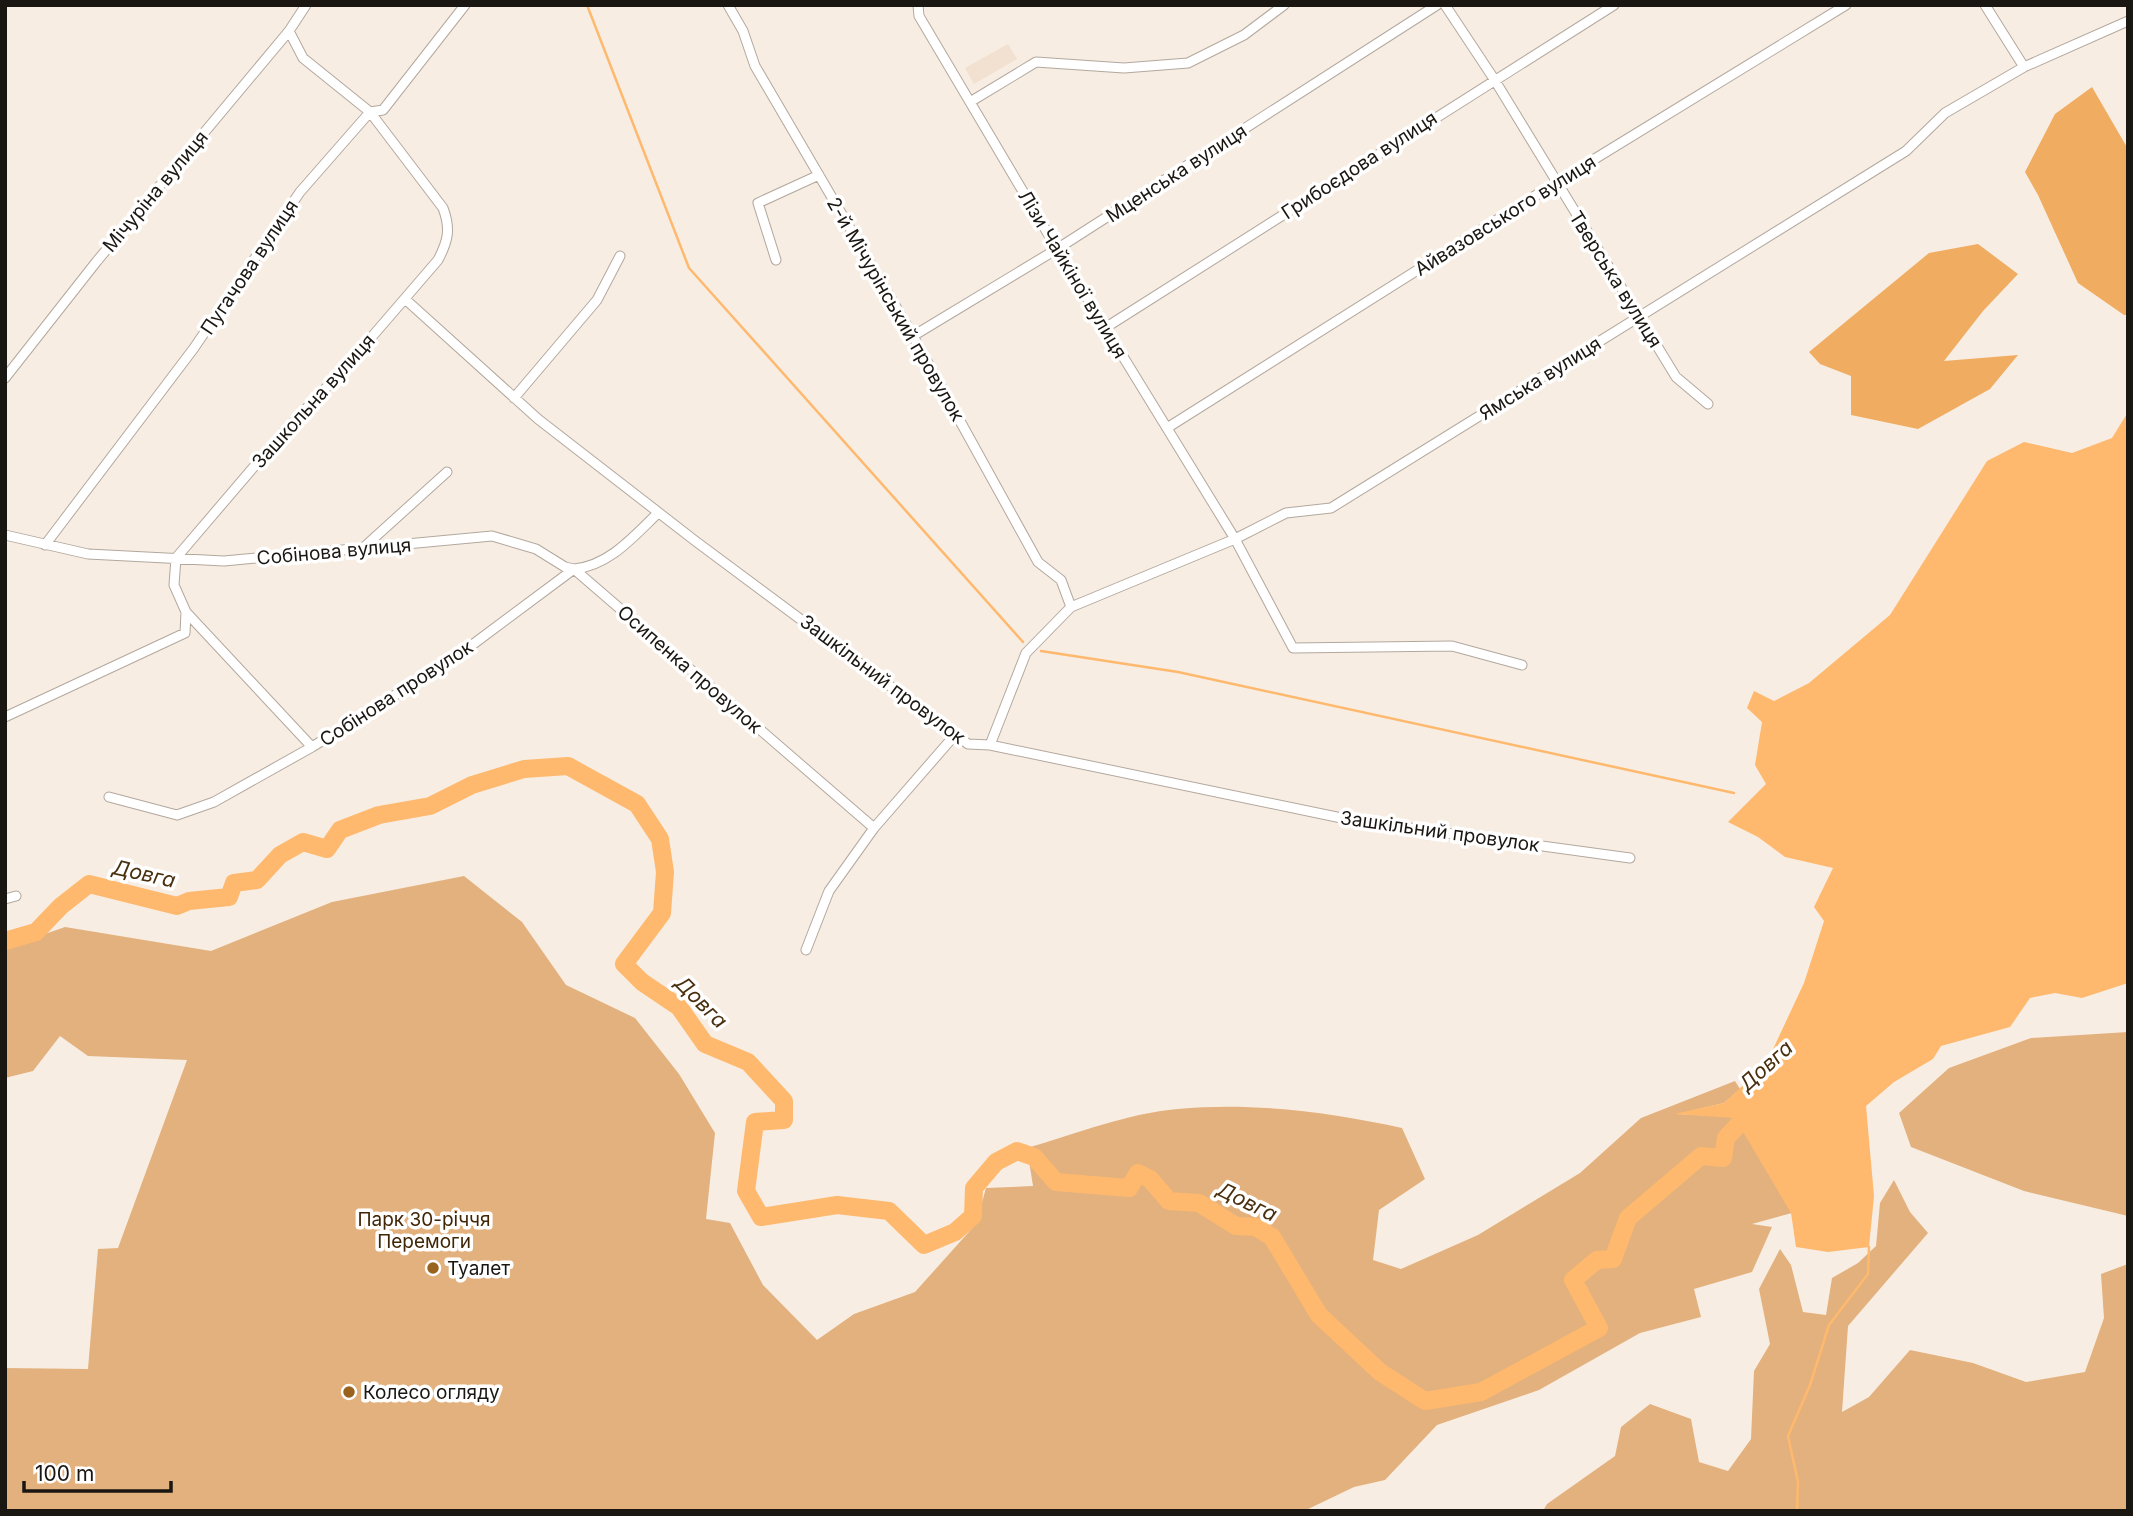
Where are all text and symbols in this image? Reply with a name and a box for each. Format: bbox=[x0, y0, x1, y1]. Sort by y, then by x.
street label: Грибоєдова вулиця bbox=[1277, 107, 1441, 224]
street label: Мценська вулиця bbox=[1102, 119, 1251, 228]
street label: Мічуріна вулиця bbox=[98, 126, 213, 257]
street label: Айвазовського вулиця bbox=[1410, 150, 1600, 281]
street label: Лізи Чайкіної вулиця bbox=[1013, 186, 1132, 362]
street label: 2-й Мічурінський провулок bbox=[822, 193, 969, 426]
street label: Пугачова вулиця bbox=[196, 196, 303, 339]
street label: Тверська вулиця bbox=[1564, 207, 1667, 352]
street label: Зашкольна вулиця bbox=[247, 329, 380, 473]
street label: Ямська вулиця bbox=[1475, 332, 1605, 425]
street label: Собінова вулиця bbox=[256, 533, 412, 570]
street label: Осипенка провулок bbox=[613, 600, 767, 739]
street label: Зашкільний провулок bbox=[796, 610, 970, 749]
street label: Собінова провулок bbox=[315, 635, 478, 752]
street label: Зашкільний провулок bbox=[1339, 806, 1542, 857]
water label: Довга bbox=[109, 854, 178, 893]
water label: Довга bbox=[669, 970, 733, 1033]
water label: Довга bbox=[1733, 1035, 1798, 1097]
water label: Довга bbox=[1212, 1176, 1281, 1227]
park label: Парк 30-річчя Перемоги bbox=[357, 1208, 491, 1253]
place label: Туалет bbox=[447, 1257, 510, 1280]
marker: Туалет bbox=[425, 1260, 441, 1276]
place label: Колесо огляду bbox=[363, 1381, 500, 1404]
marker: Колесо огляду bbox=[341, 1384, 357, 1400]
scale bar bbox=[24, 1450, 172, 1494]
text: 100 m bbox=[35, 1461, 94, 1486]

